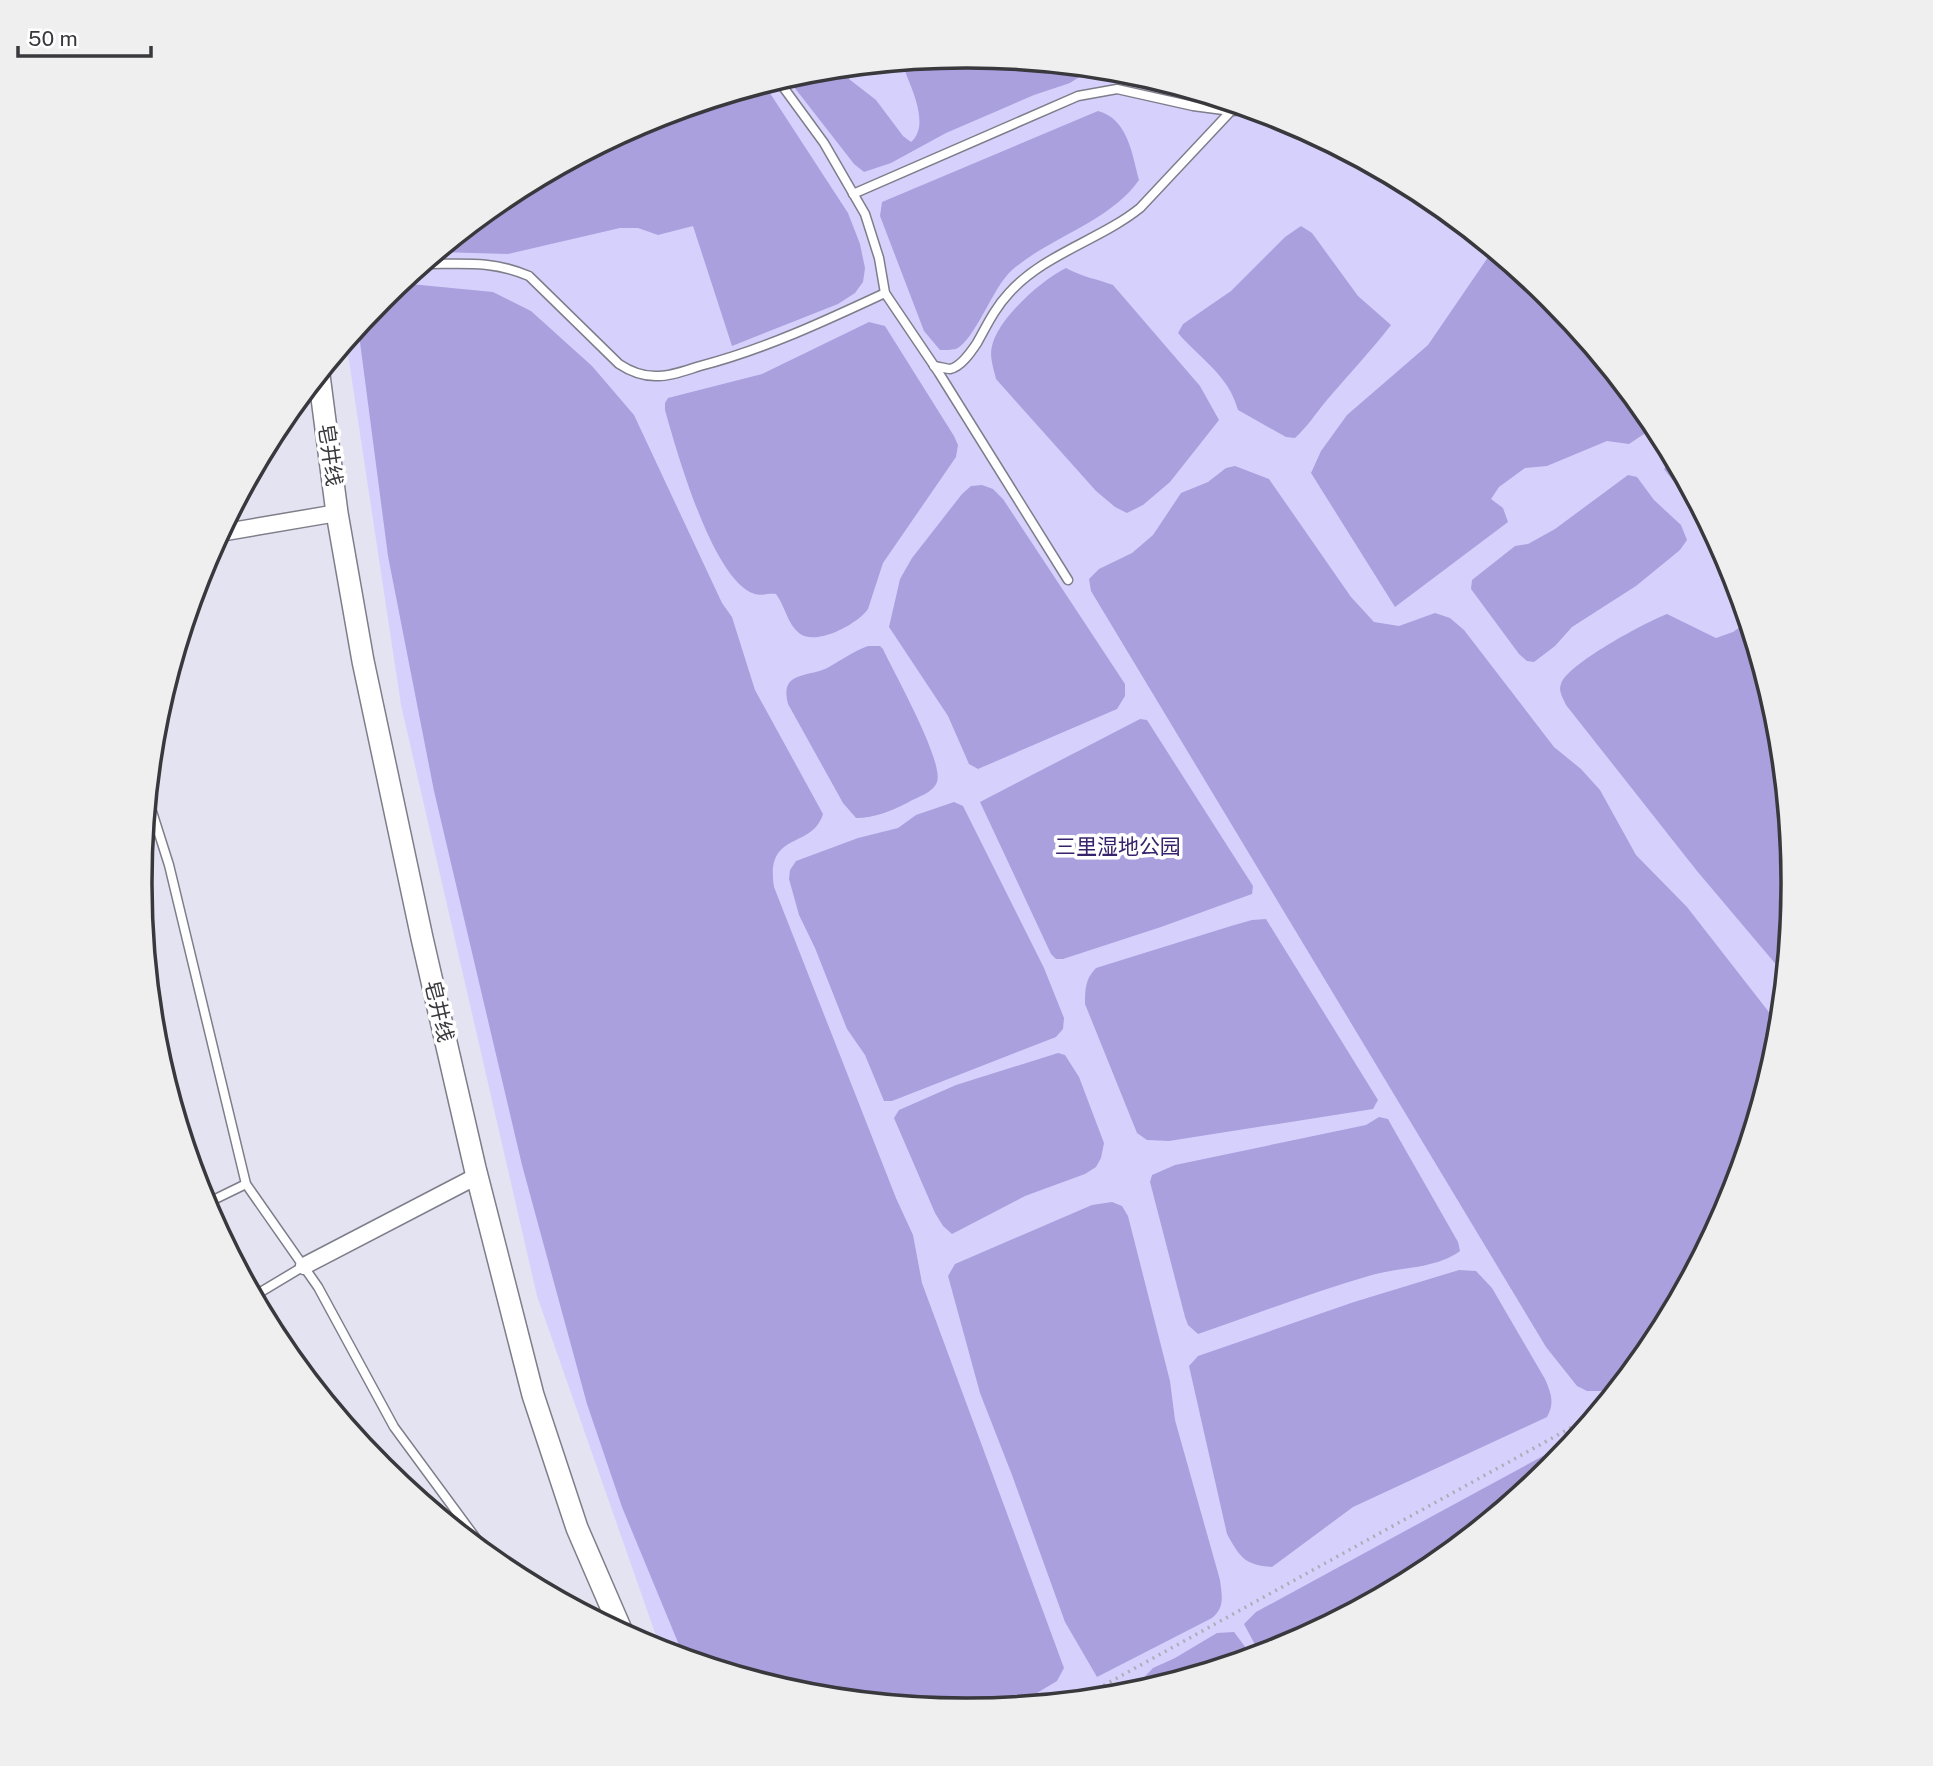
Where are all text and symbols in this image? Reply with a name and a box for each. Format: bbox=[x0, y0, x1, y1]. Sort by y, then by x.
scale bar bbox=[18, 14, 150, 58]
text: 50 m bbox=[28, 26, 78, 51]
street label: 皂井线 bbox=[314, 422, 347, 488]
park label: 三里湿地公园 bbox=[1055, 834, 1181, 859]
street label: 皂井线 bbox=[420, 977, 459, 1044]

